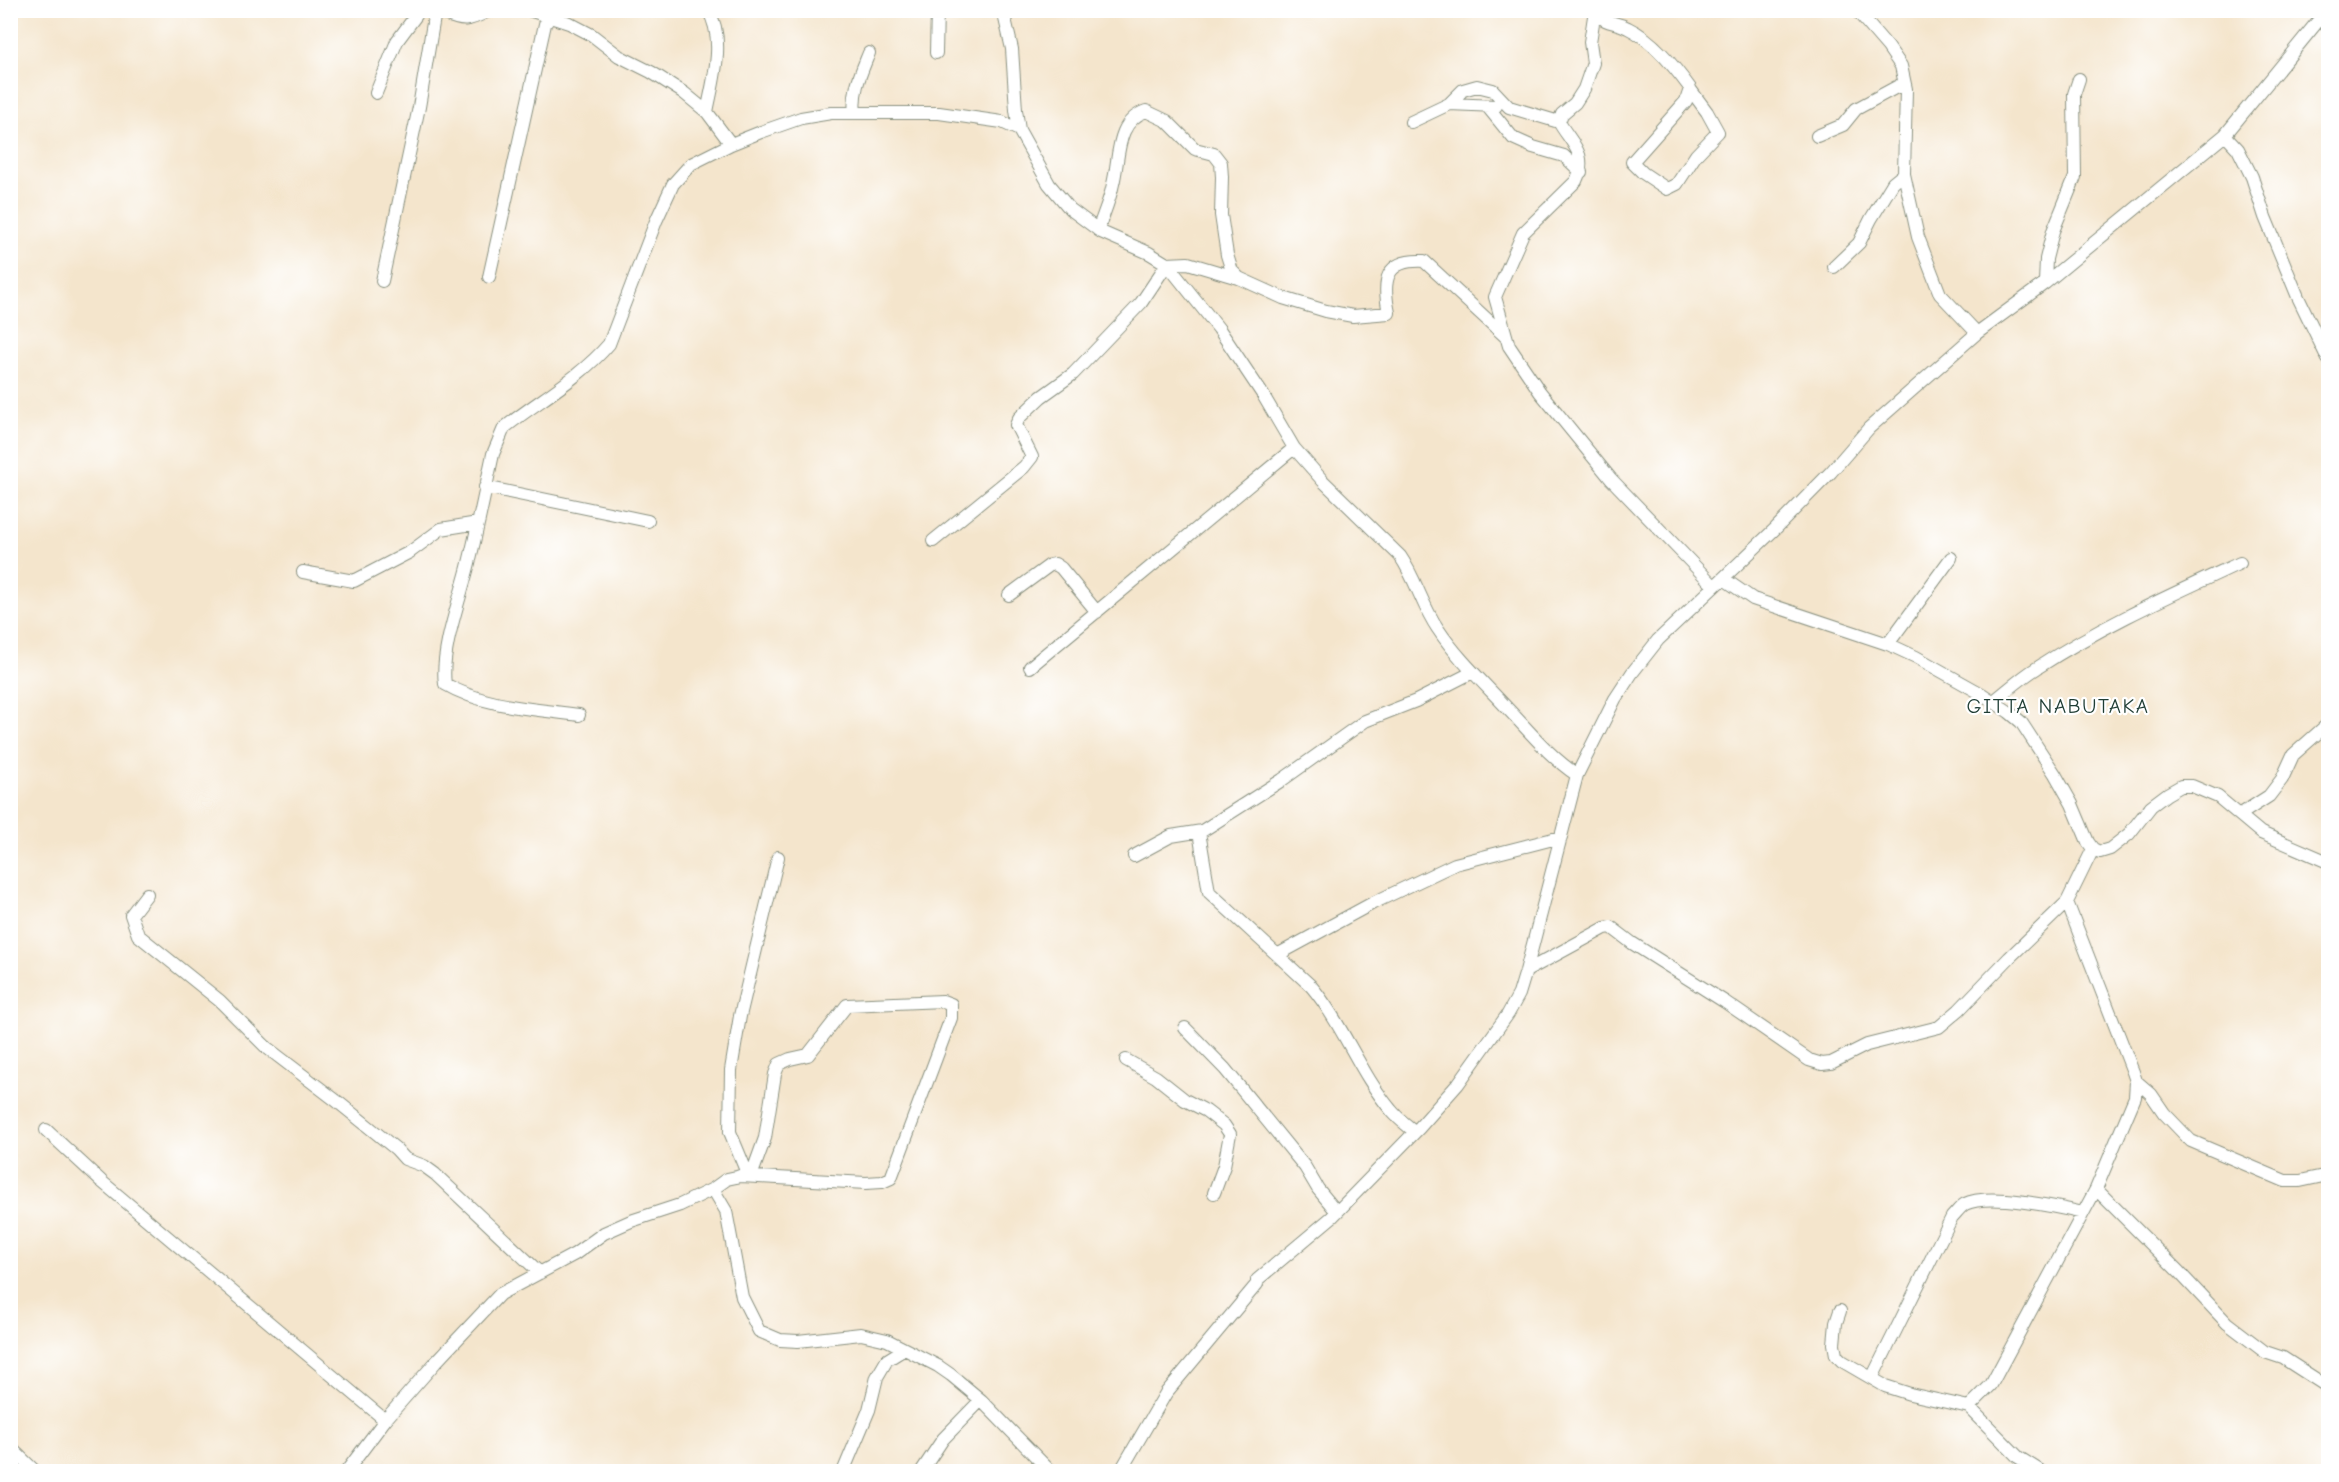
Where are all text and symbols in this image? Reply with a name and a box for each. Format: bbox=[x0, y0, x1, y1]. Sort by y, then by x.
district label: GITTA NABUTAKA bbox=[1967, 694, 2149, 718]

